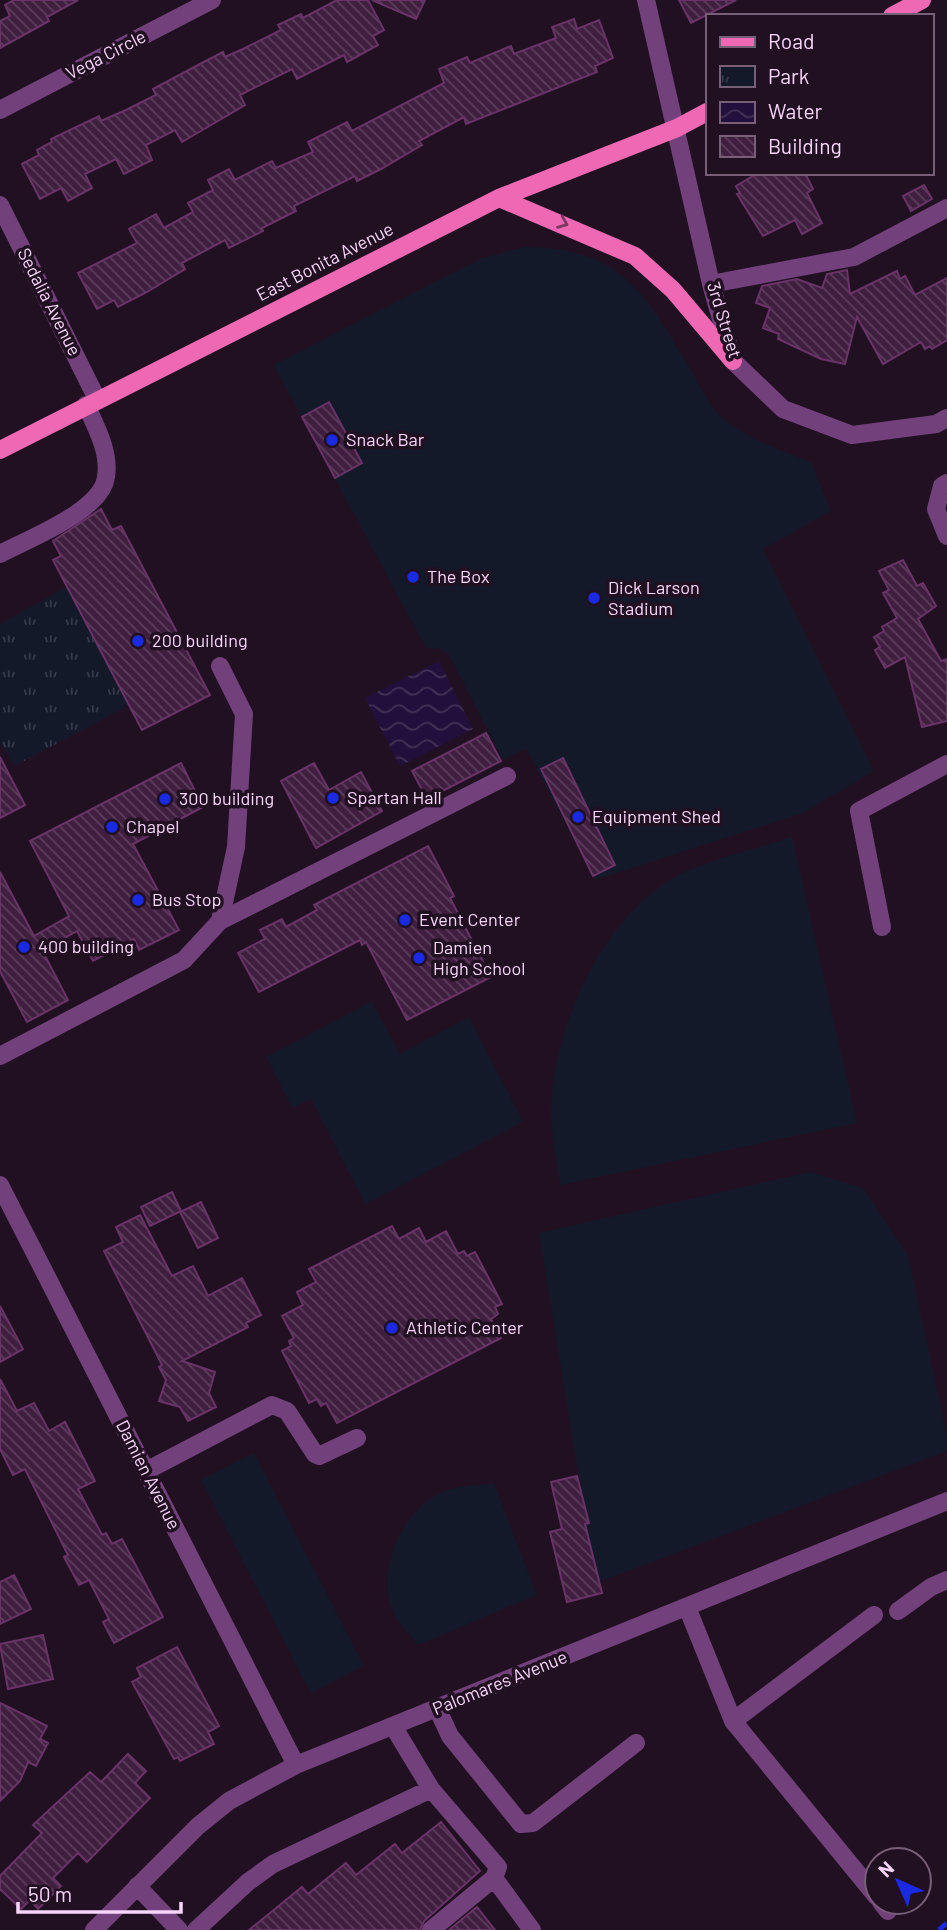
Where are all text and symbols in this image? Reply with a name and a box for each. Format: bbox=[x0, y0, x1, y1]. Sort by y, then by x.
legend bbox=[706, 14, 933, 175]
street label: Vega Circle bbox=[62, 25, 149, 84]
text: Road bbox=[768, 28, 814, 53]
text: Park bbox=[768, 63, 809, 88]
text: Water bbox=[768, 98, 823, 123]
text: Building bbox=[768, 133, 842, 158]
one-way arrow bbox=[556, 215, 568, 229]
street label: East Bonita Avenue bbox=[252, 217, 397, 305]
street label: Sedalia Avenue bbox=[13, 244, 86, 359]
street label: 3rd Street bbox=[703, 279, 747, 360]
place label: Snack Bar bbox=[346, 428, 425, 450]
marker: Snack Bar bbox=[324, 432, 340, 448]
place label: The Box bbox=[427, 565, 490, 587]
marker: The Box bbox=[405, 569, 421, 585]
place label: Dick Larson Stadium bbox=[608, 576, 700, 619]
marker: Dick Larson Stadium bbox=[586, 590, 602, 606]
place label: 200 building bbox=[152, 629, 248, 651]
marker: 200 building bbox=[130, 633, 146, 649]
place label: Spartan Hall bbox=[347, 786, 442, 808]
place label: 300 building bbox=[179, 787, 274, 809]
marker: Spartan Hall bbox=[325, 790, 341, 806]
marker: 300 building bbox=[157, 791, 173, 807]
place label: Equipment Shed bbox=[592, 805, 721, 827]
marker: Equipment Shed bbox=[570, 809, 586, 825]
place label: Chapel bbox=[126, 815, 179, 837]
marker: Chapel bbox=[104, 819, 120, 835]
place label: Bus Stop bbox=[152, 888, 221, 910]
marker: Bus Stop bbox=[130, 892, 146, 908]
place label: Event Center bbox=[419, 908, 521, 930]
marker: Event Center bbox=[397, 912, 413, 928]
place label: 400 building bbox=[38, 935, 134, 957]
place label: Damien High School bbox=[433, 936, 526, 979]
marker: 400 building bbox=[16, 939, 32, 955]
marker: Damien High School bbox=[411, 950, 427, 966]
place label: Athletic Center bbox=[406, 1316, 524, 1338]
marker: Athletic Center bbox=[384, 1320, 400, 1336]
street label: Damien Avenue bbox=[112, 1416, 186, 1533]
street label: Palomares Avenue bbox=[429, 1645, 570, 1719]
north arrow bbox=[863, 1846, 933, 1916]
text: N bbox=[873, 1856, 898, 1881]
scale bar bbox=[18, 1870, 180, 1914]
text: 50 m bbox=[28, 1881, 72, 1906]

